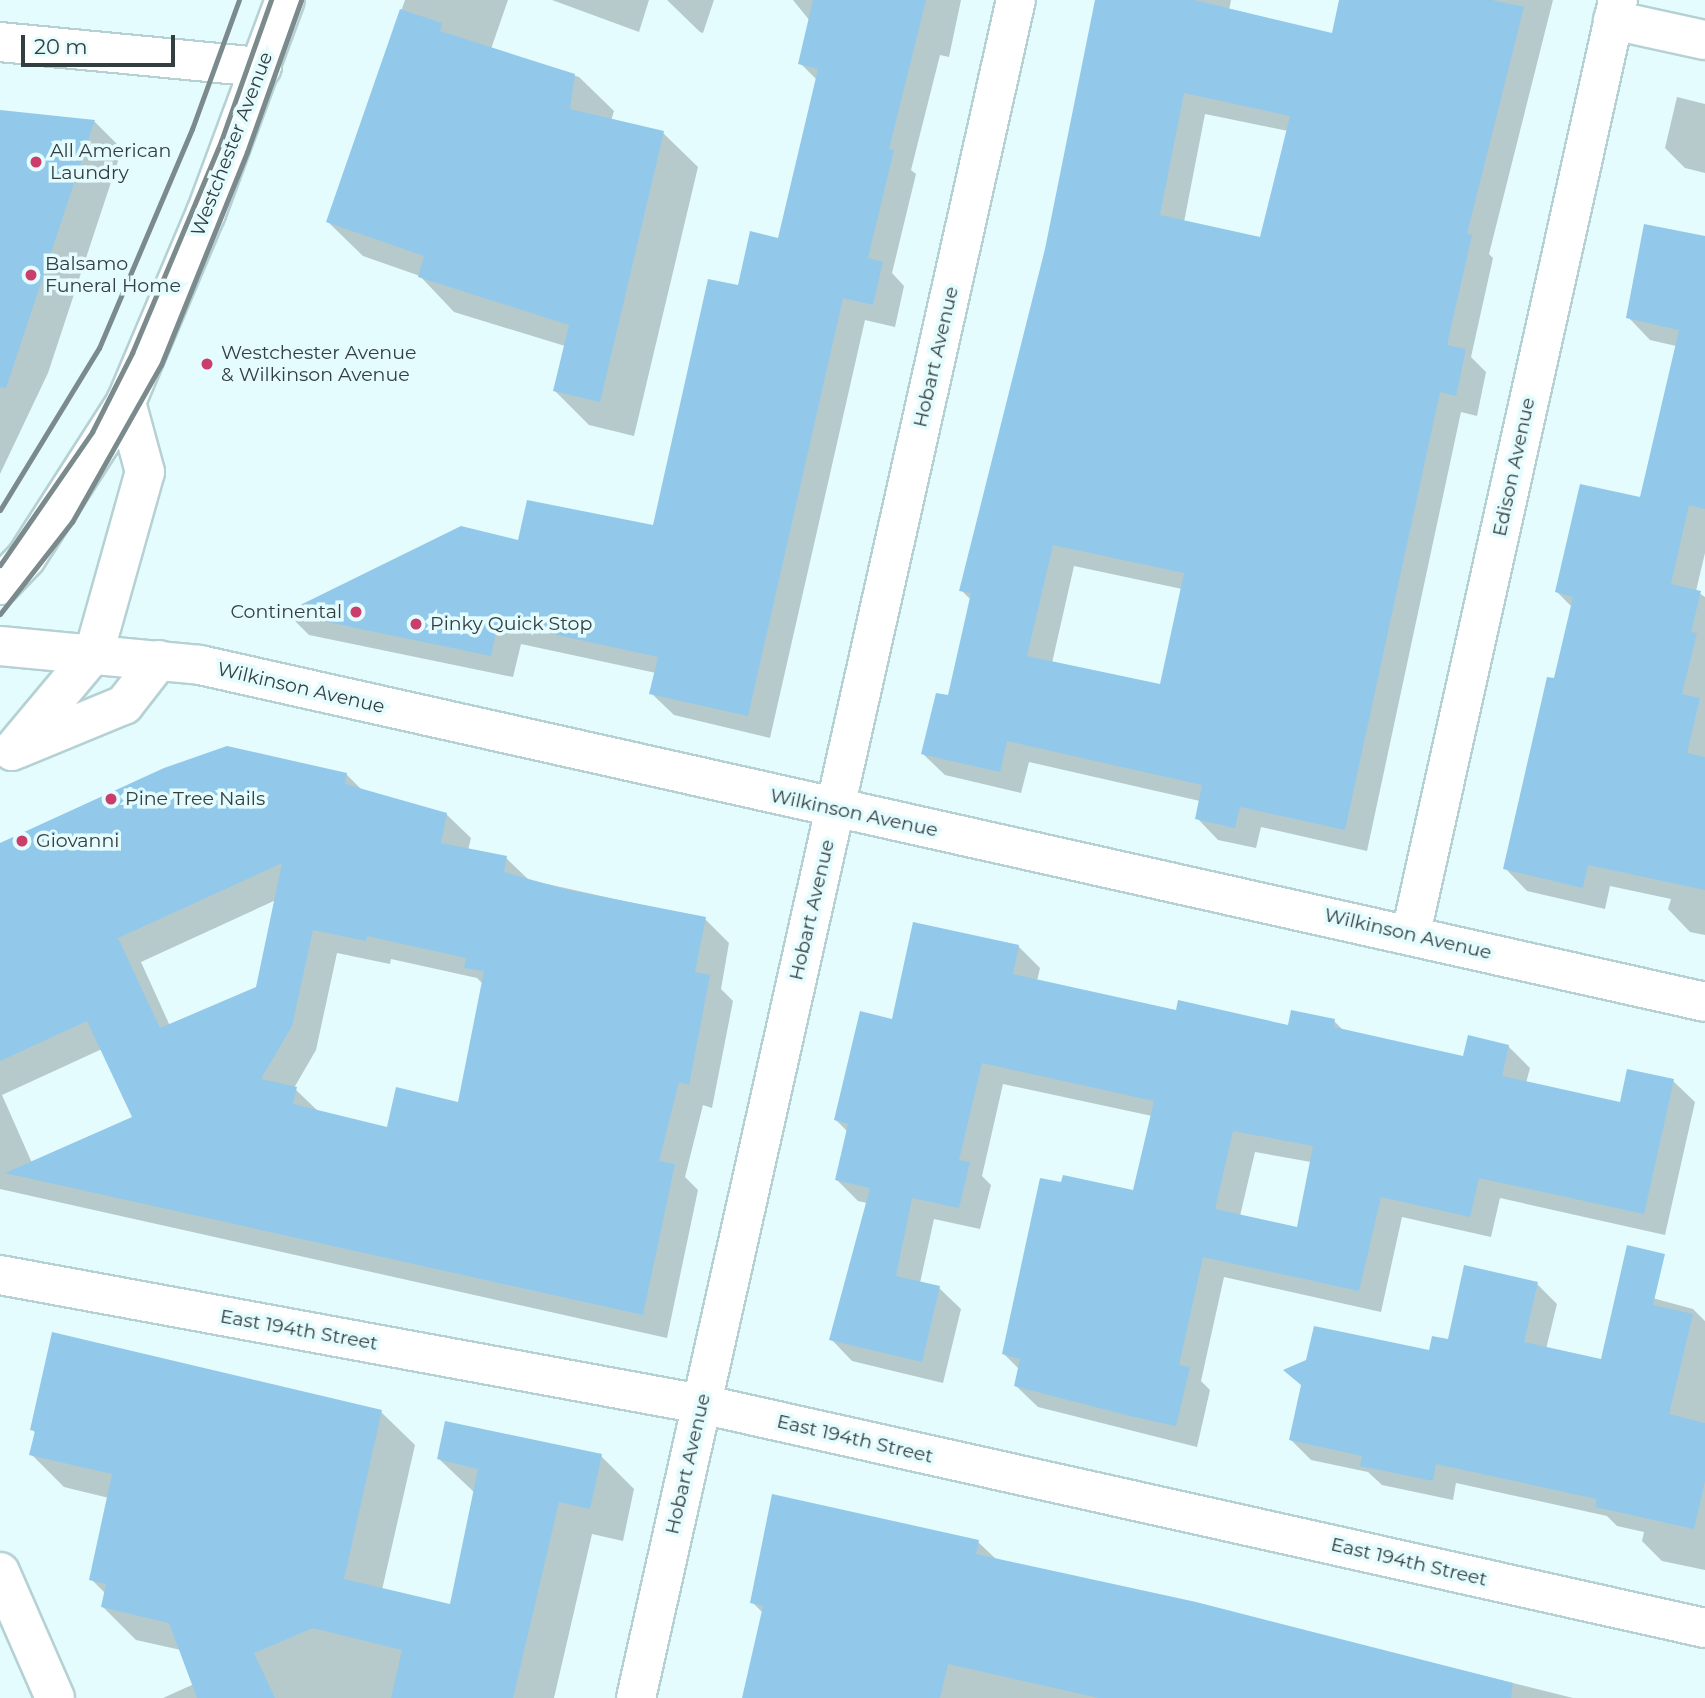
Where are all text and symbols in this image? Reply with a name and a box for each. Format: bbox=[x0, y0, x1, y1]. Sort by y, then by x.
scale bar bbox=[24, 21, 178, 65]
text: 20 m bbox=[34, 34, 88, 59]
street label: Westchester Avenue bbox=[186, 49, 278, 239]
place label: All American Laundry bbox=[50, 140, 171, 184]
marker: All American Laundry bbox=[28, 154, 44, 170]
place label: Balsamo Funeral Home bbox=[45, 253, 181, 297]
marker: Balsamo Funeral Home bbox=[23, 267, 39, 283]
street label: Hobart Avenue bbox=[909, 284, 963, 430]
place label: Westchester Avenue & Wilkinson Avenue bbox=[221, 342, 416, 386]
marker: Westchester Avenue & Wilkinson Avenue bbox=[199, 356, 215, 372]
street label: Edison Avenue bbox=[1488, 396, 1540, 538]
place label: Continental bbox=[231, 601, 342, 623]
marker: Continental bbox=[348, 604, 364, 620]
place label: Pinky Quick Stop bbox=[430, 613, 592, 635]
marker: Pinky Quick Stop bbox=[408, 616, 424, 632]
street label: Wilkinson Avenue bbox=[215, 658, 387, 718]
street label: Wilkinson Avenue bbox=[768, 784, 940, 842]
place label: Pine Tree Nails bbox=[125, 788, 265, 810]
marker: Pine Tree Nails bbox=[103, 791, 119, 807]
place label: Giovanni bbox=[36, 830, 119, 852]
marker: Giovanni bbox=[14, 833, 30, 849]
street label: Hobart Avenue bbox=[785, 837, 839, 983]
street label: Wilkinson Avenue bbox=[1322, 904, 1494, 964]
street label: East 194th Street bbox=[218, 1305, 380, 1355]
street label: Hobart Avenue bbox=[661, 1391, 715, 1537]
street label: East 194th Street bbox=[775, 1410, 935, 1468]
street label: East 194th Street bbox=[1329, 1533, 1489, 1591]

